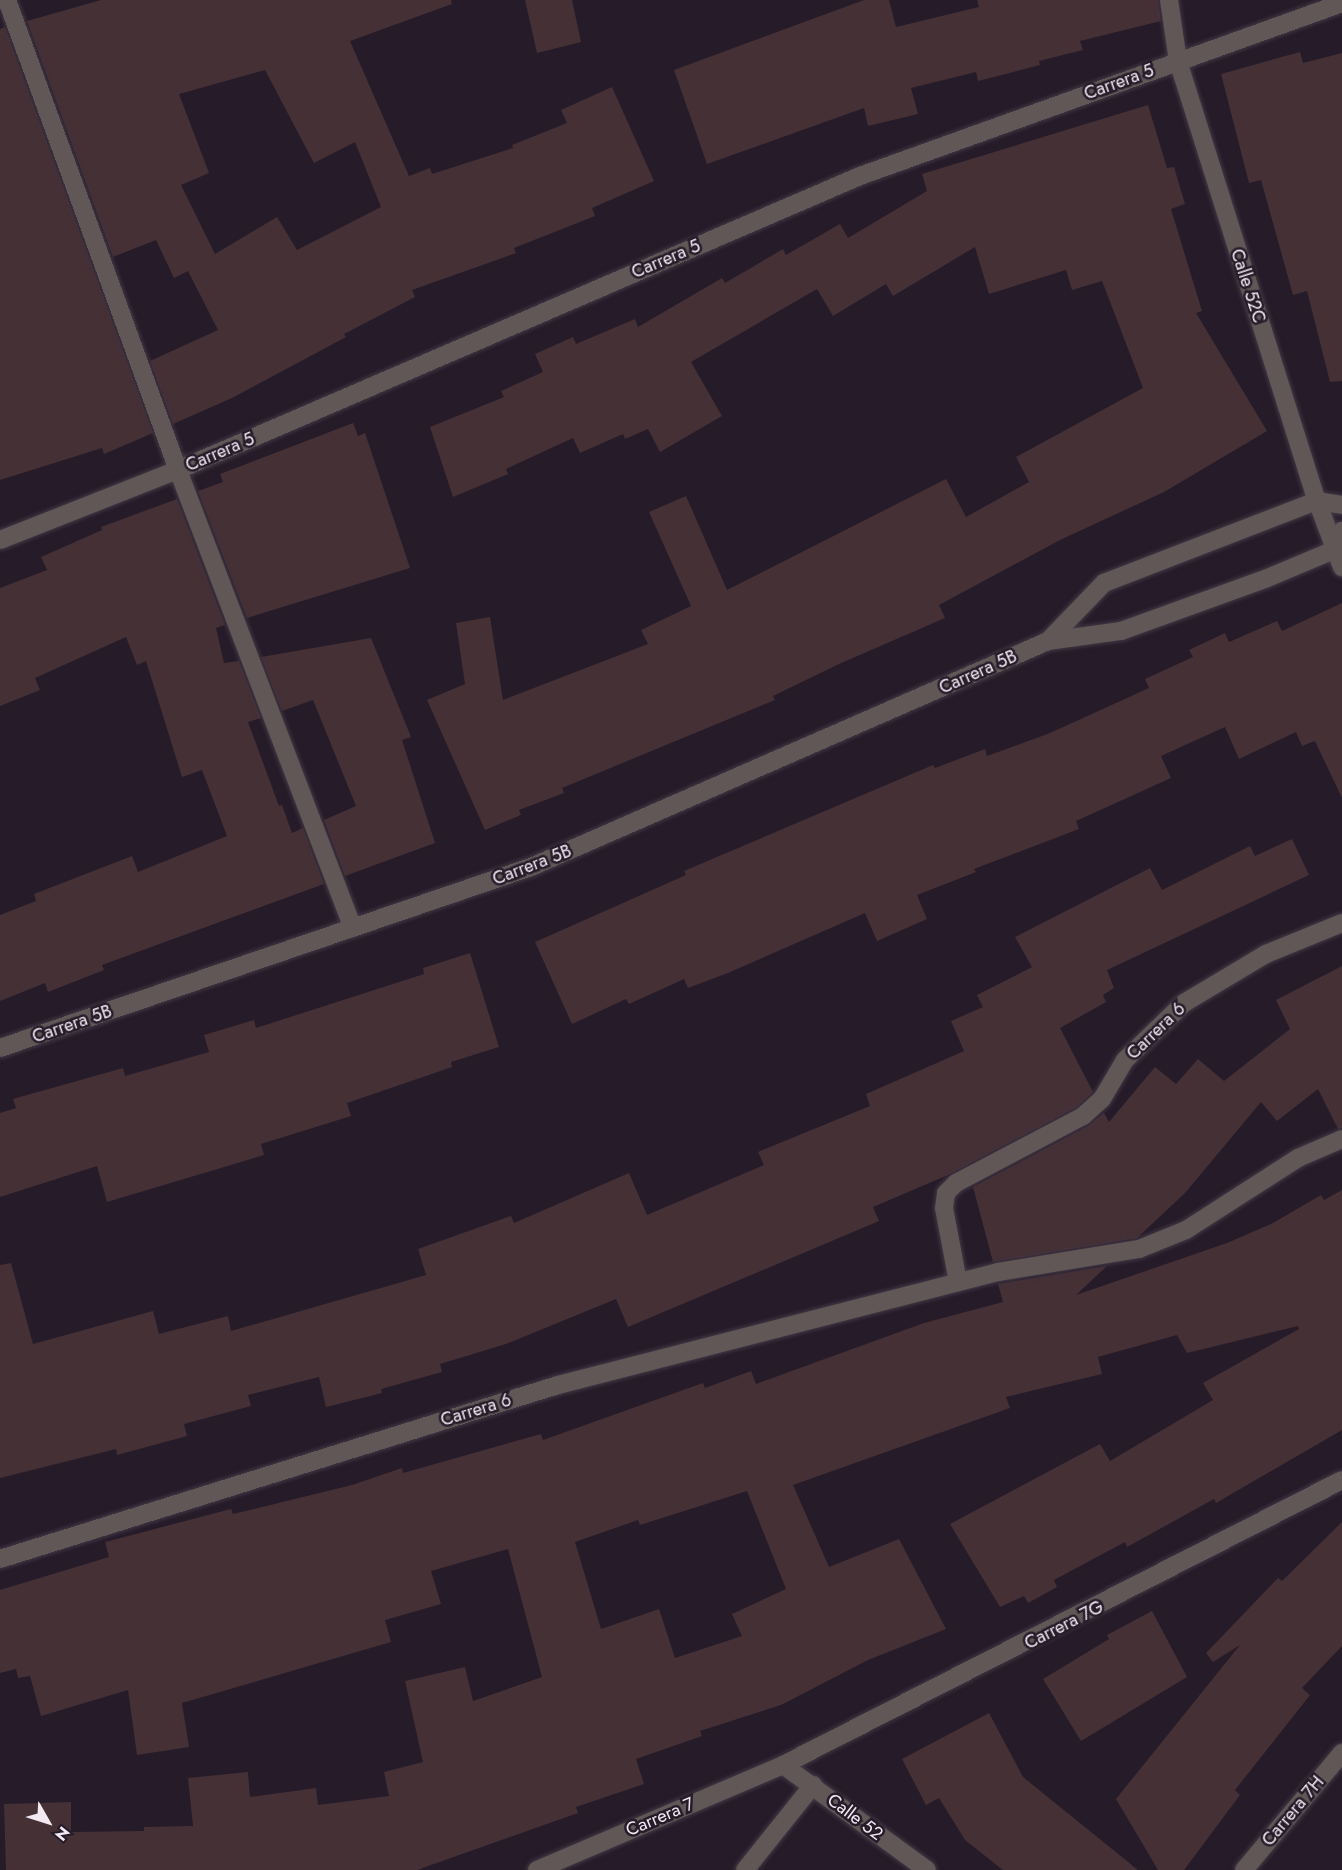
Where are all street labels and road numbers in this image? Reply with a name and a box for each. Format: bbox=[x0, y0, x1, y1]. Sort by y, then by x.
street label: Carrera 5 bbox=[1081, 59, 1157, 105]
street label: Carrera 5 bbox=[628, 235, 704, 283]
street label: Calle 52C bbox=[1226, 246, 1270, 326]
street label: Carrera 5 bbox=[182, 428, 258, 476]
street label: Carrera 5B bbox=[936, 645, 1020, 699]
street label: Carrera 5B bbox=[489, 840, 575, 890]
street label: Carrera 6 bbox=[1122, 998, 1190, 1064]
street label: Carrera 5B bbox=[29, 1000, 115, 1048]
street label: Carrera 6 bbox=[438, 1389, 514, 1431]
street label: Carrera 7G bbox=[1021, 1596, 1107, 1654]
street label: Carrera 7H bbox=[1257, 1772, 1329, 1850]
street label: Calle 52 bbox=[823, 1789, 887, 1845]
street label: Carrera 7 bbox=[623, 1793, 697, 1841]

